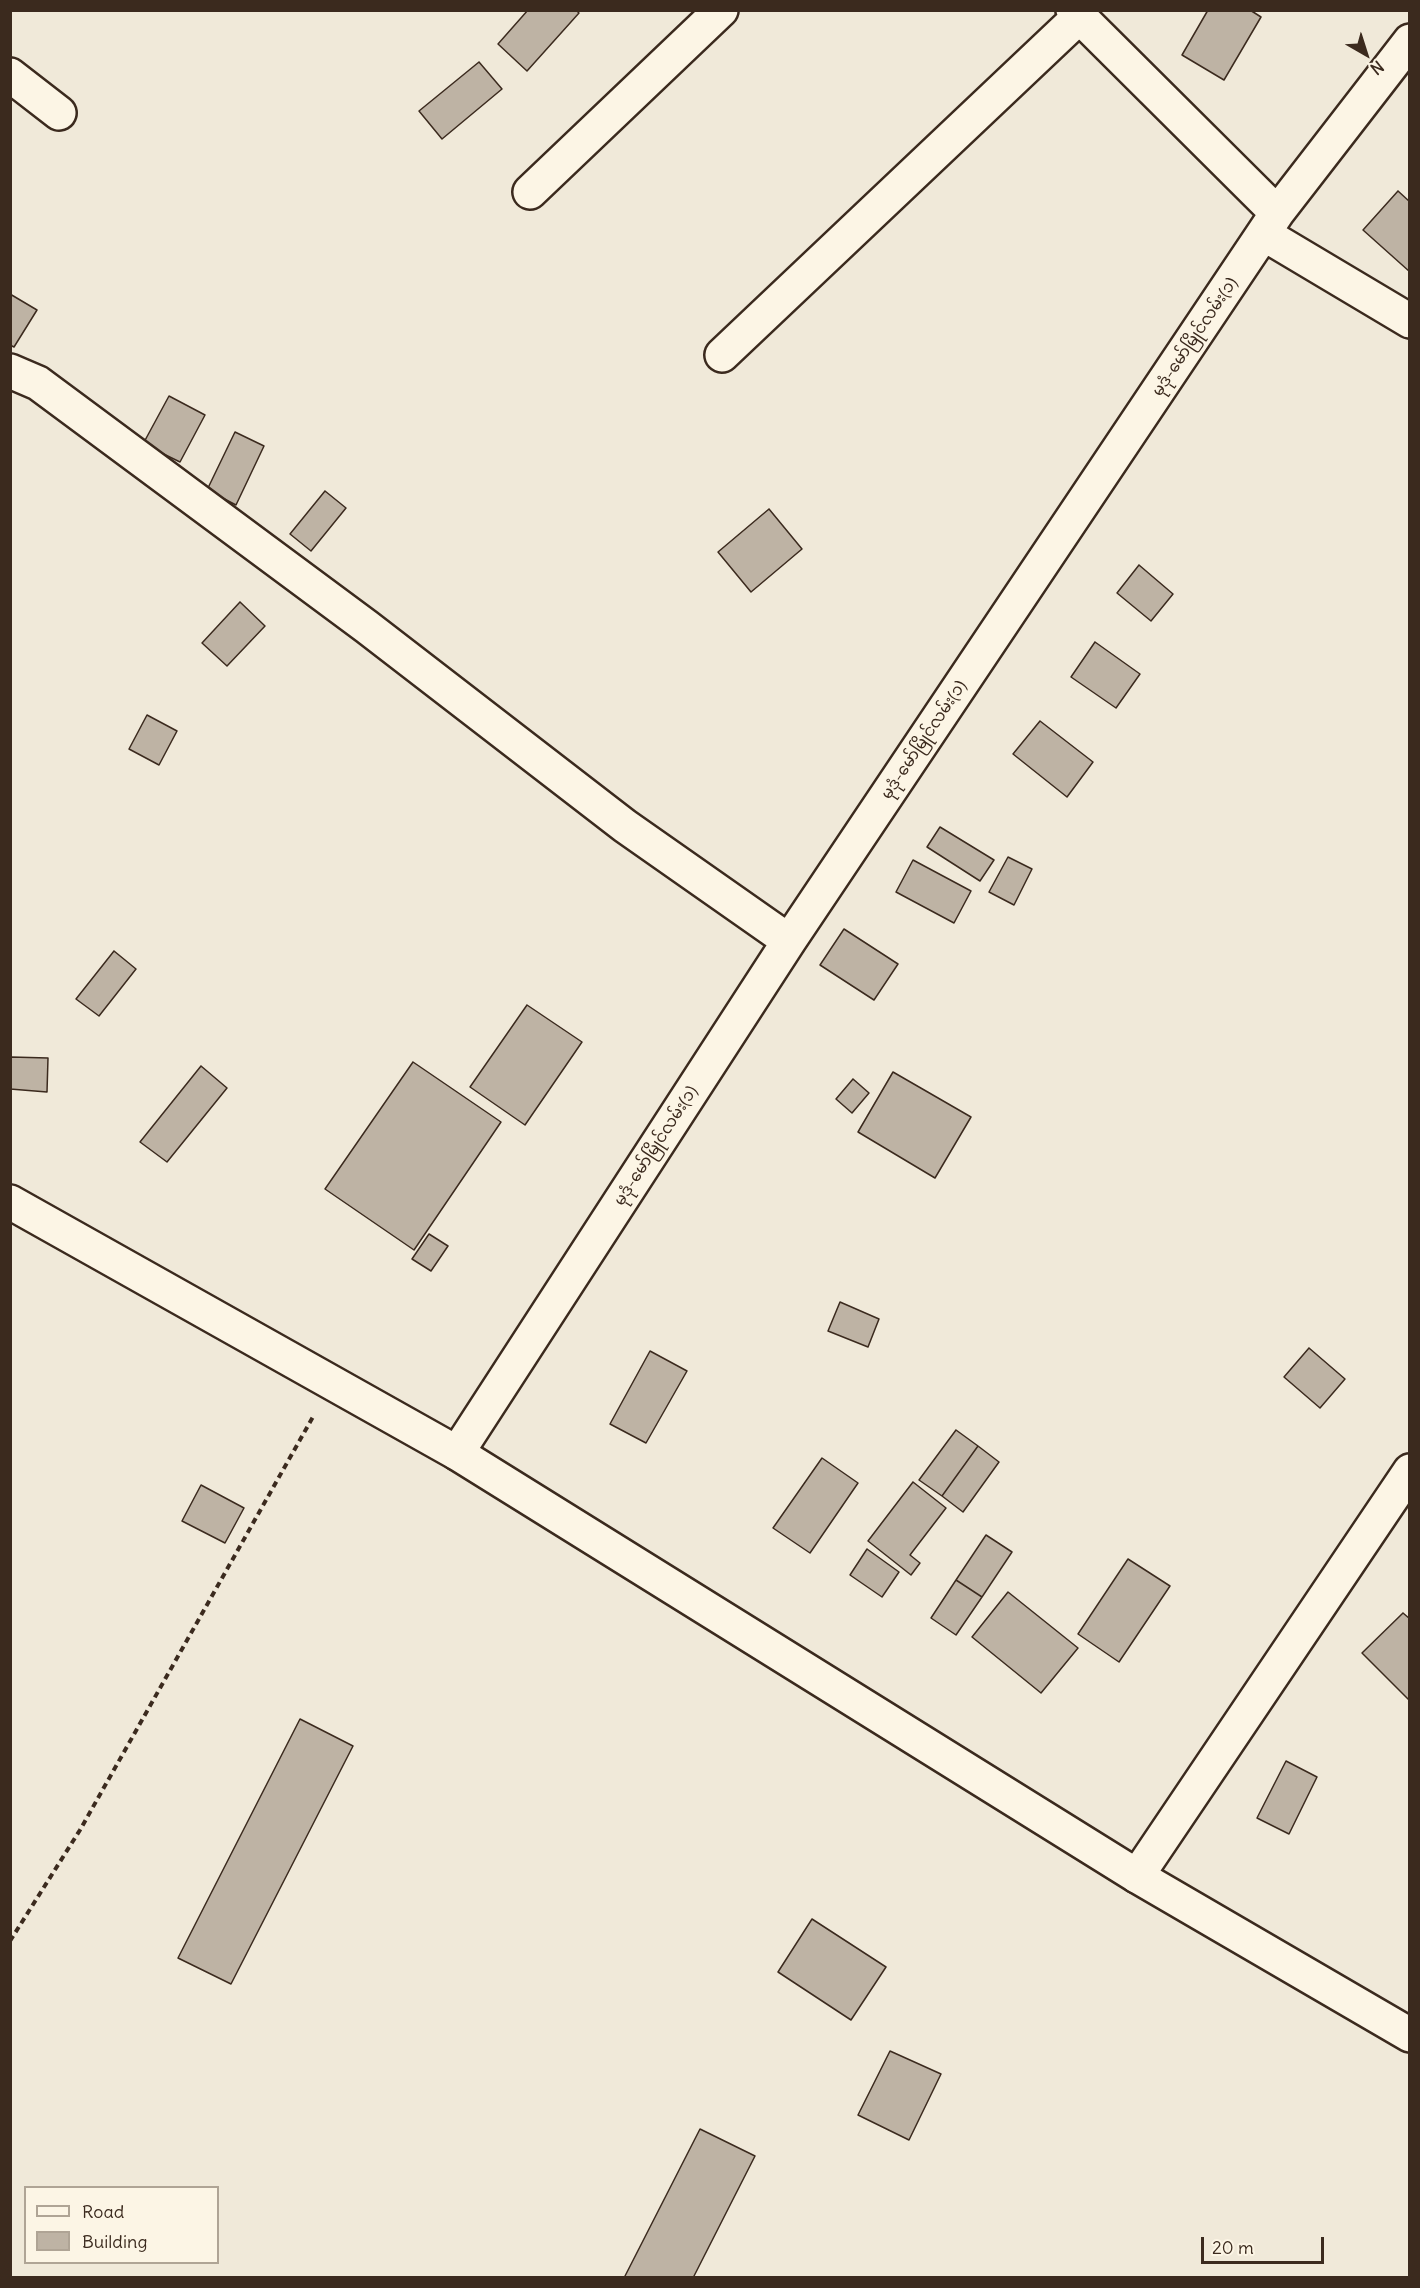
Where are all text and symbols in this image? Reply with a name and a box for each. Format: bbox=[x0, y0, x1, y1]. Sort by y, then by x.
north arrow bbox=[1336, 24, 1396, 84]
text: N bbox=[1367, 57, 1388, 79]
street label: မုဒုံ-မော်မြိုင်လမ်း(၁) bbox=[1148, 274, 1242, 400]
street label: မုဒုံ-မော်မြိုင်လမ်း(၁) bbox=[877, 677, 971, 803]
street label: မုဒုံ-မော်မြိုင်လမ်း(၁) bbox=[610, 1083, 702, 1209]
legend bbox=[24, 2186, 219, 2264]
text: Road bbox=[82, 2200, 124, 2223]
scale bar bbox=[1204, 2225, 1327, 2263]
text: Building bbox=[82, 2230, 147, 2253]
text: 20 m bbox=[1212, 2236, 1254, 2259]

